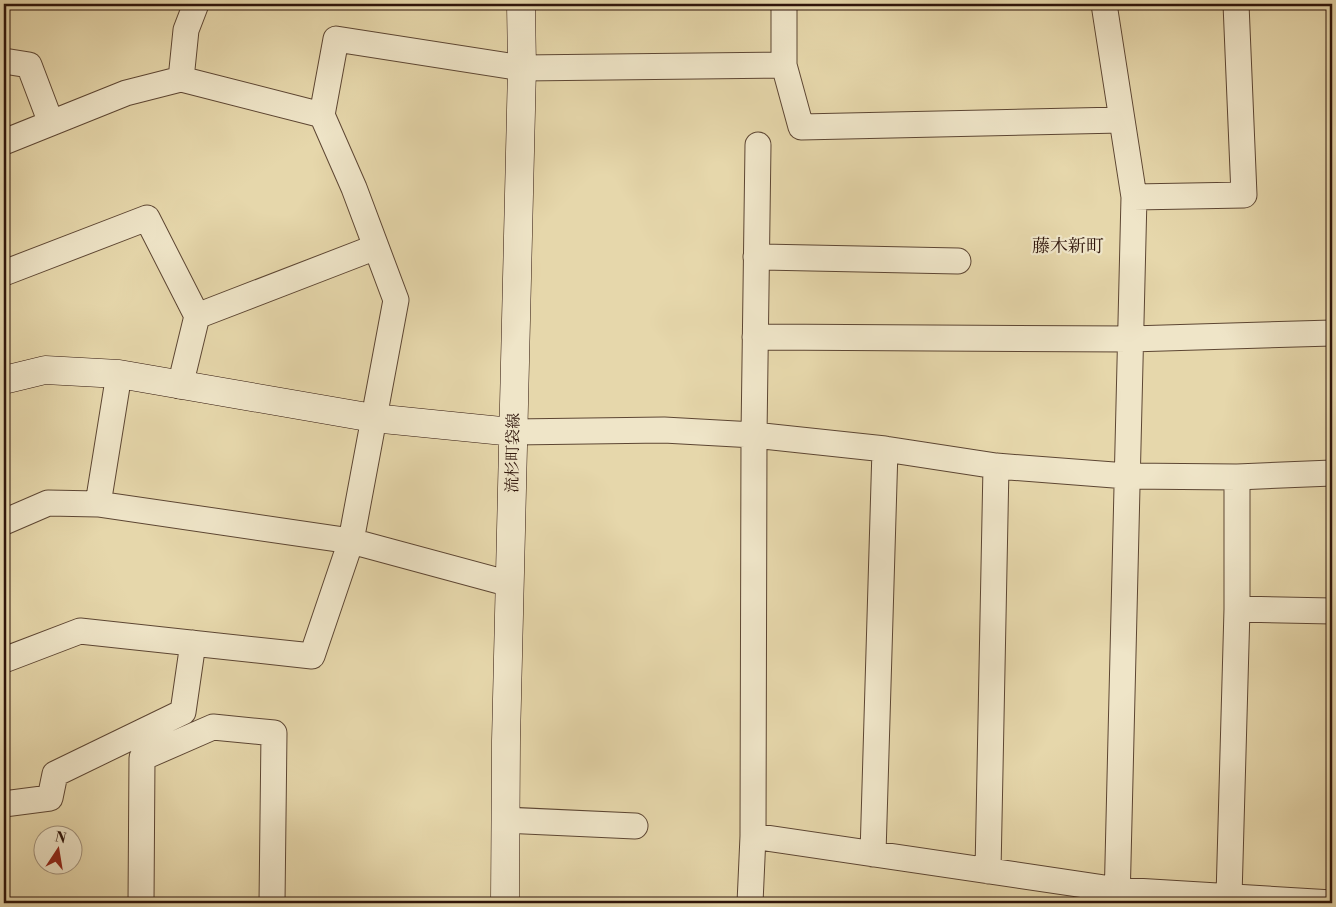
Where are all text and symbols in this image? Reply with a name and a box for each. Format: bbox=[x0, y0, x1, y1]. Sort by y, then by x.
district label: 藤木新町 bbox=[1032, 235, 1104, 258]
street label: 流杉町袋線 bbox=[502, 413, 524, 493]
north arrow bbox=[32, 824, 82, 874]
text: N bbox=[53, 828, 68, 848]

